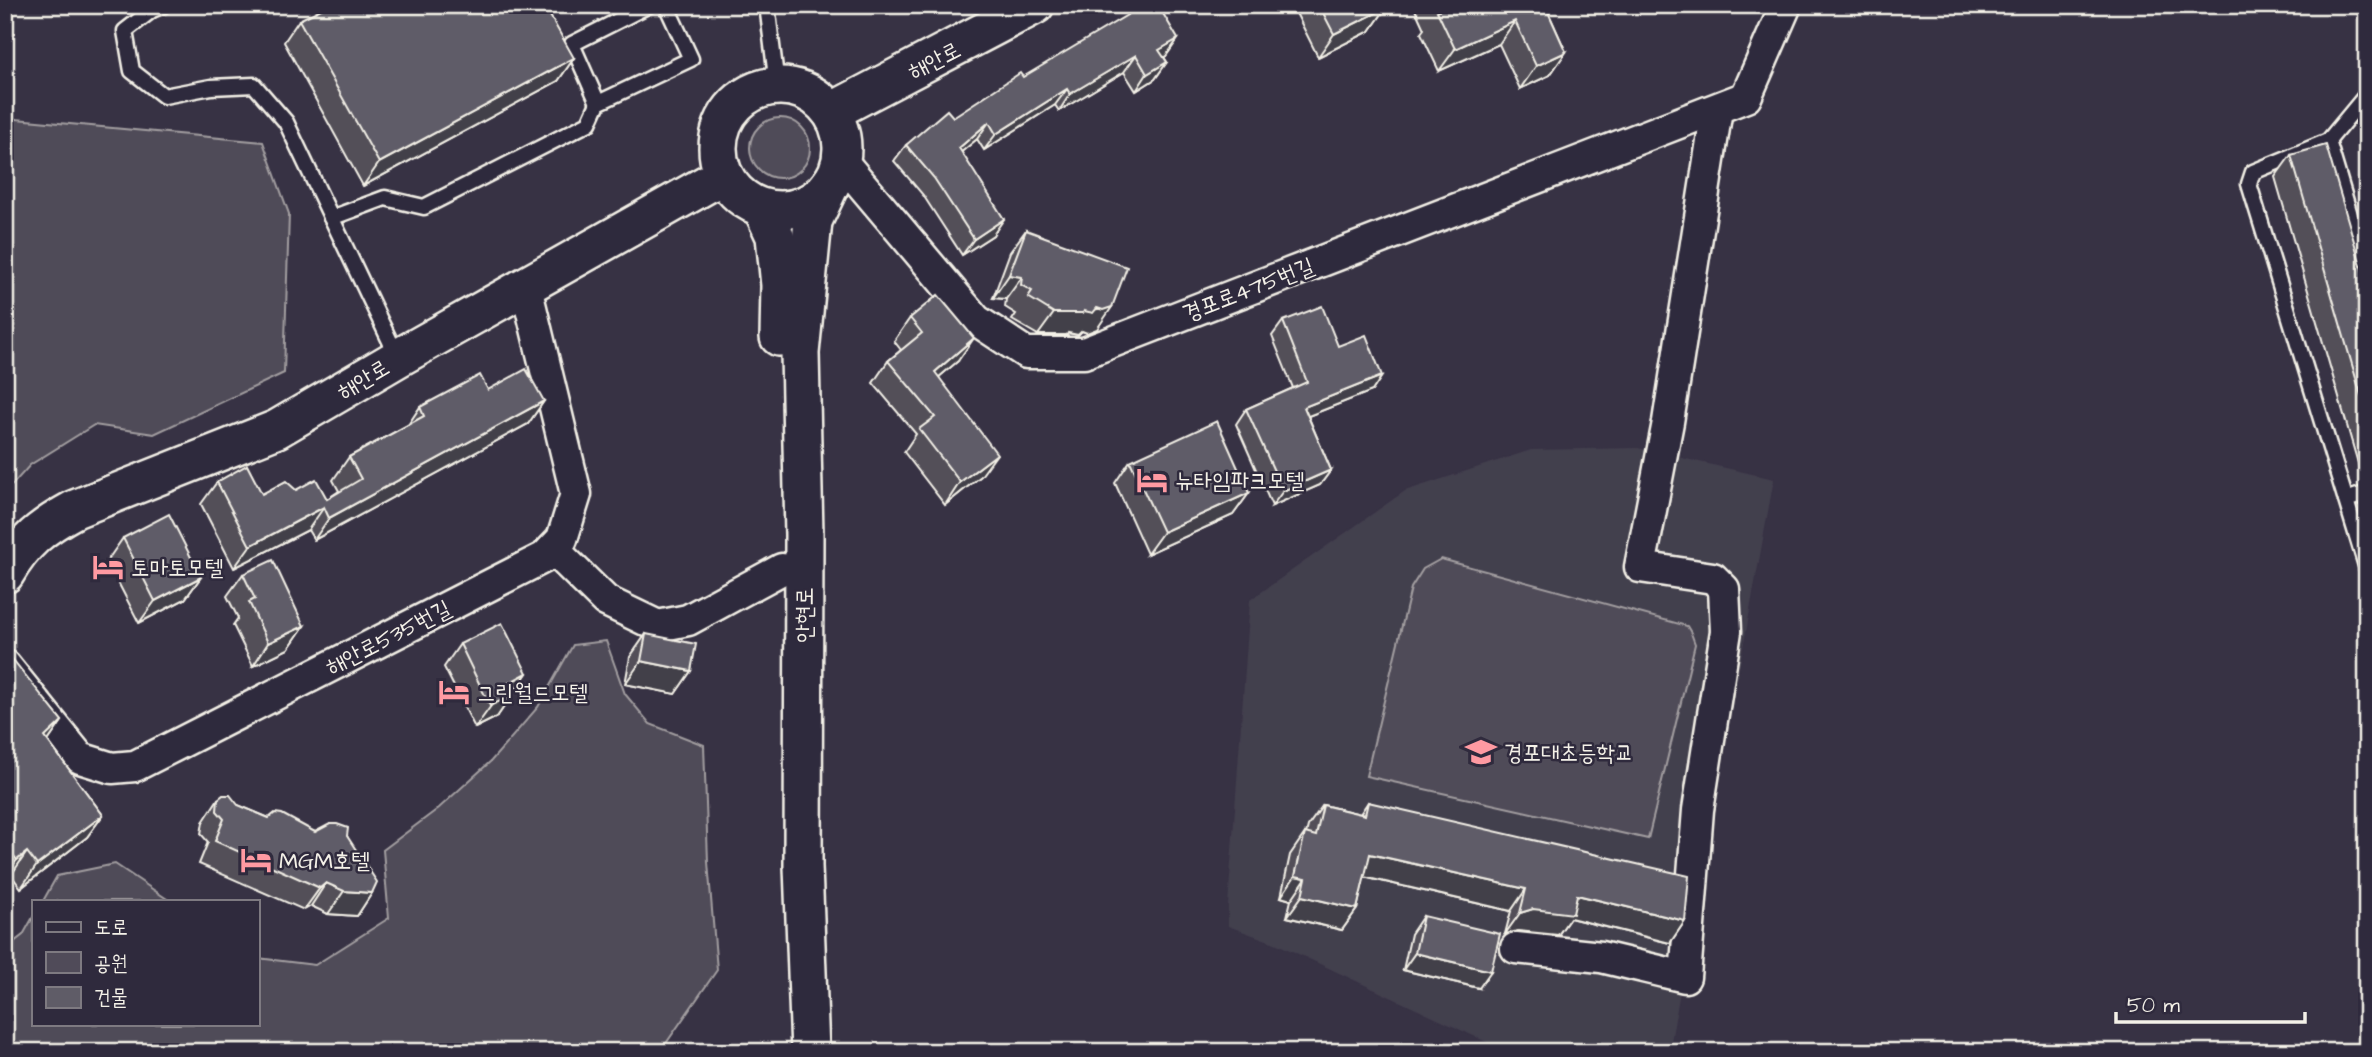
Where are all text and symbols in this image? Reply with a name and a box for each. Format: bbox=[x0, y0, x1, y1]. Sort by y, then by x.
street label: 해안로 bbox=[902, 34, 966, 88]
street label: 경포로475번길 bbox=[1178, 250, 1319, 330]
street label: 해안로 bbox=[331, 352, 396, 408]
hotel icon: 뉴타임파크모텔 bbox=[1135, 463, 1169, 497]
place label: 뉴타임파크모텔 bbox=[1175, 465, 1305, 497]
hotel icon: 토마토모텔 bbox=[91, 550, 125, 584]
place label: 토마토모텔 bbox=[131, 552, 224, 584]
street label: 안현로 bbox=[789, 587, 821, 643]
street label: 해안로535번길 bbox=[320, 593, 457, 683]
hotel icon: 그린월드모텔 bbox=[437, 675, 471, 709]
place label: 그린월드모텔 bbox=[477, 677, 588, 709]
school or university icon: 경포대초등학교 bbox=[1464, 735, 1498, 769]
place label: 경포대초등학교 bbox=[1504, 737, 1634, 769]
hotel icon: MGM호텔 bbox=[239, 843, 273, 877]
place label: MGM호텔 bbox=[279, 845, 370, 877]
legend bbox=[32, 900, 259, 1026]
text: 도로 bbox=[94, 913, 128, 942]
text: 공원 bbox=[94, 949, 128, 978]
scale bar bbox=[2116, 980, 2306, 1024]
text: 건물 bbox=[94, 983, 128, 1012]
text: 50 m bbox=[2127, 991, 2181, 1020]

